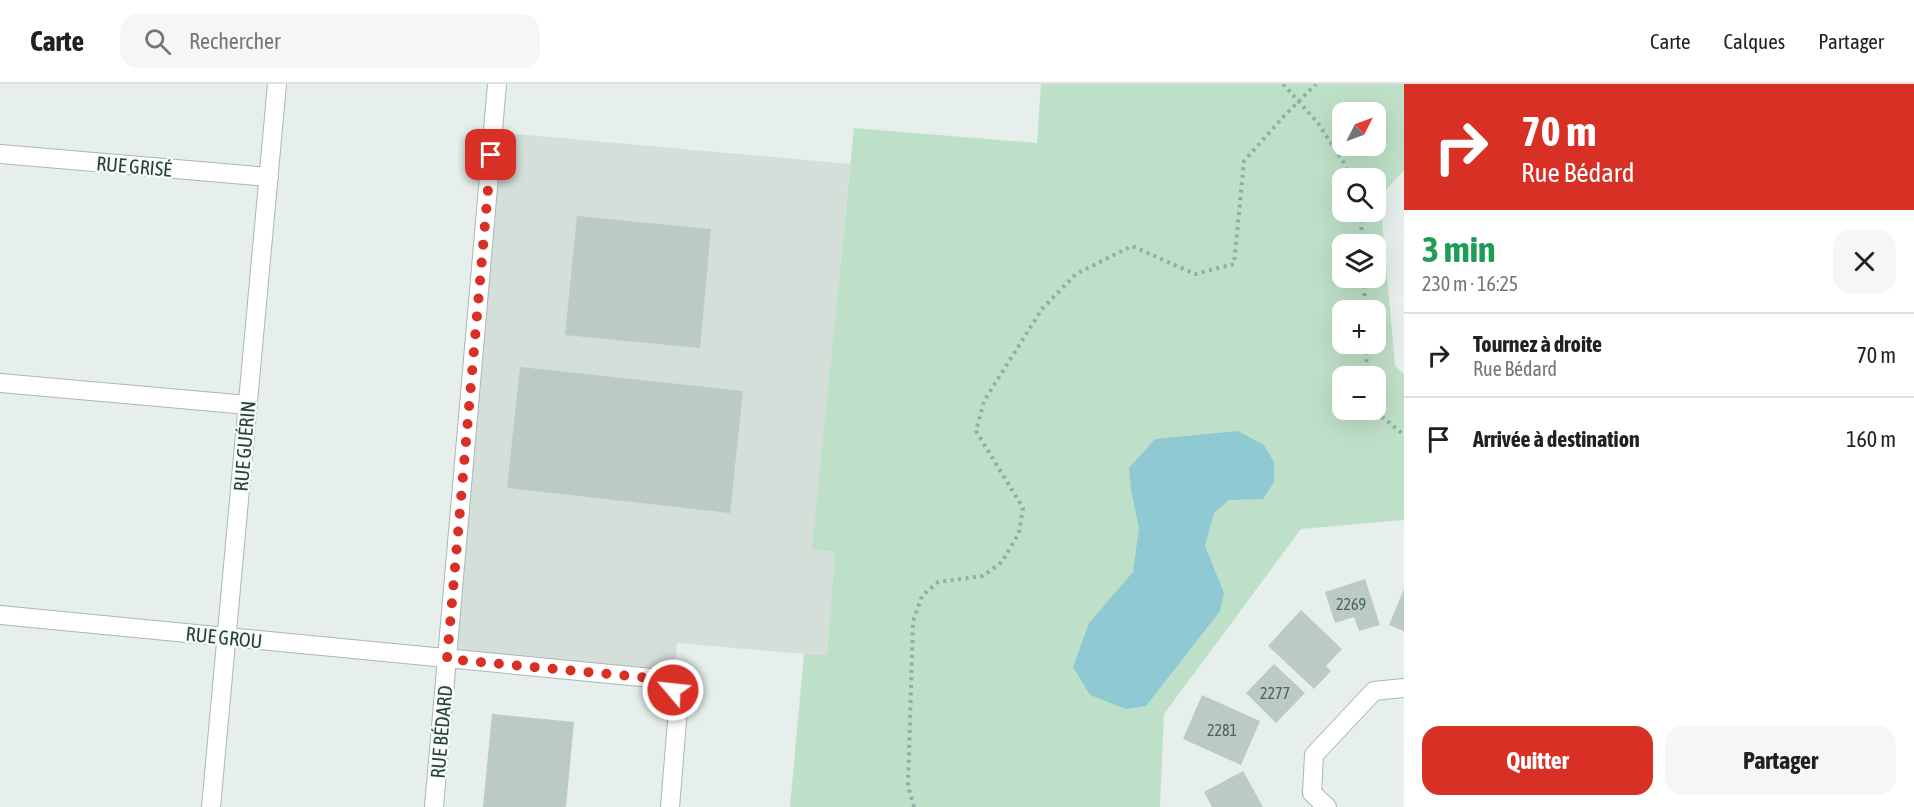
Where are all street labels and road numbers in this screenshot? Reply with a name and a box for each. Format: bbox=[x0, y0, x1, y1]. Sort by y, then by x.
street label: RUE GRISÉ bbox=[95, 151, 173, 181]
street label: RUE GUÉRIN bbox=[229, 400, 259, 492]
street label: RUE GROU bbox=[185, 622, 263, 652]
street label: RUE BÉDARD bbox=[425, 685, 457, 779]

